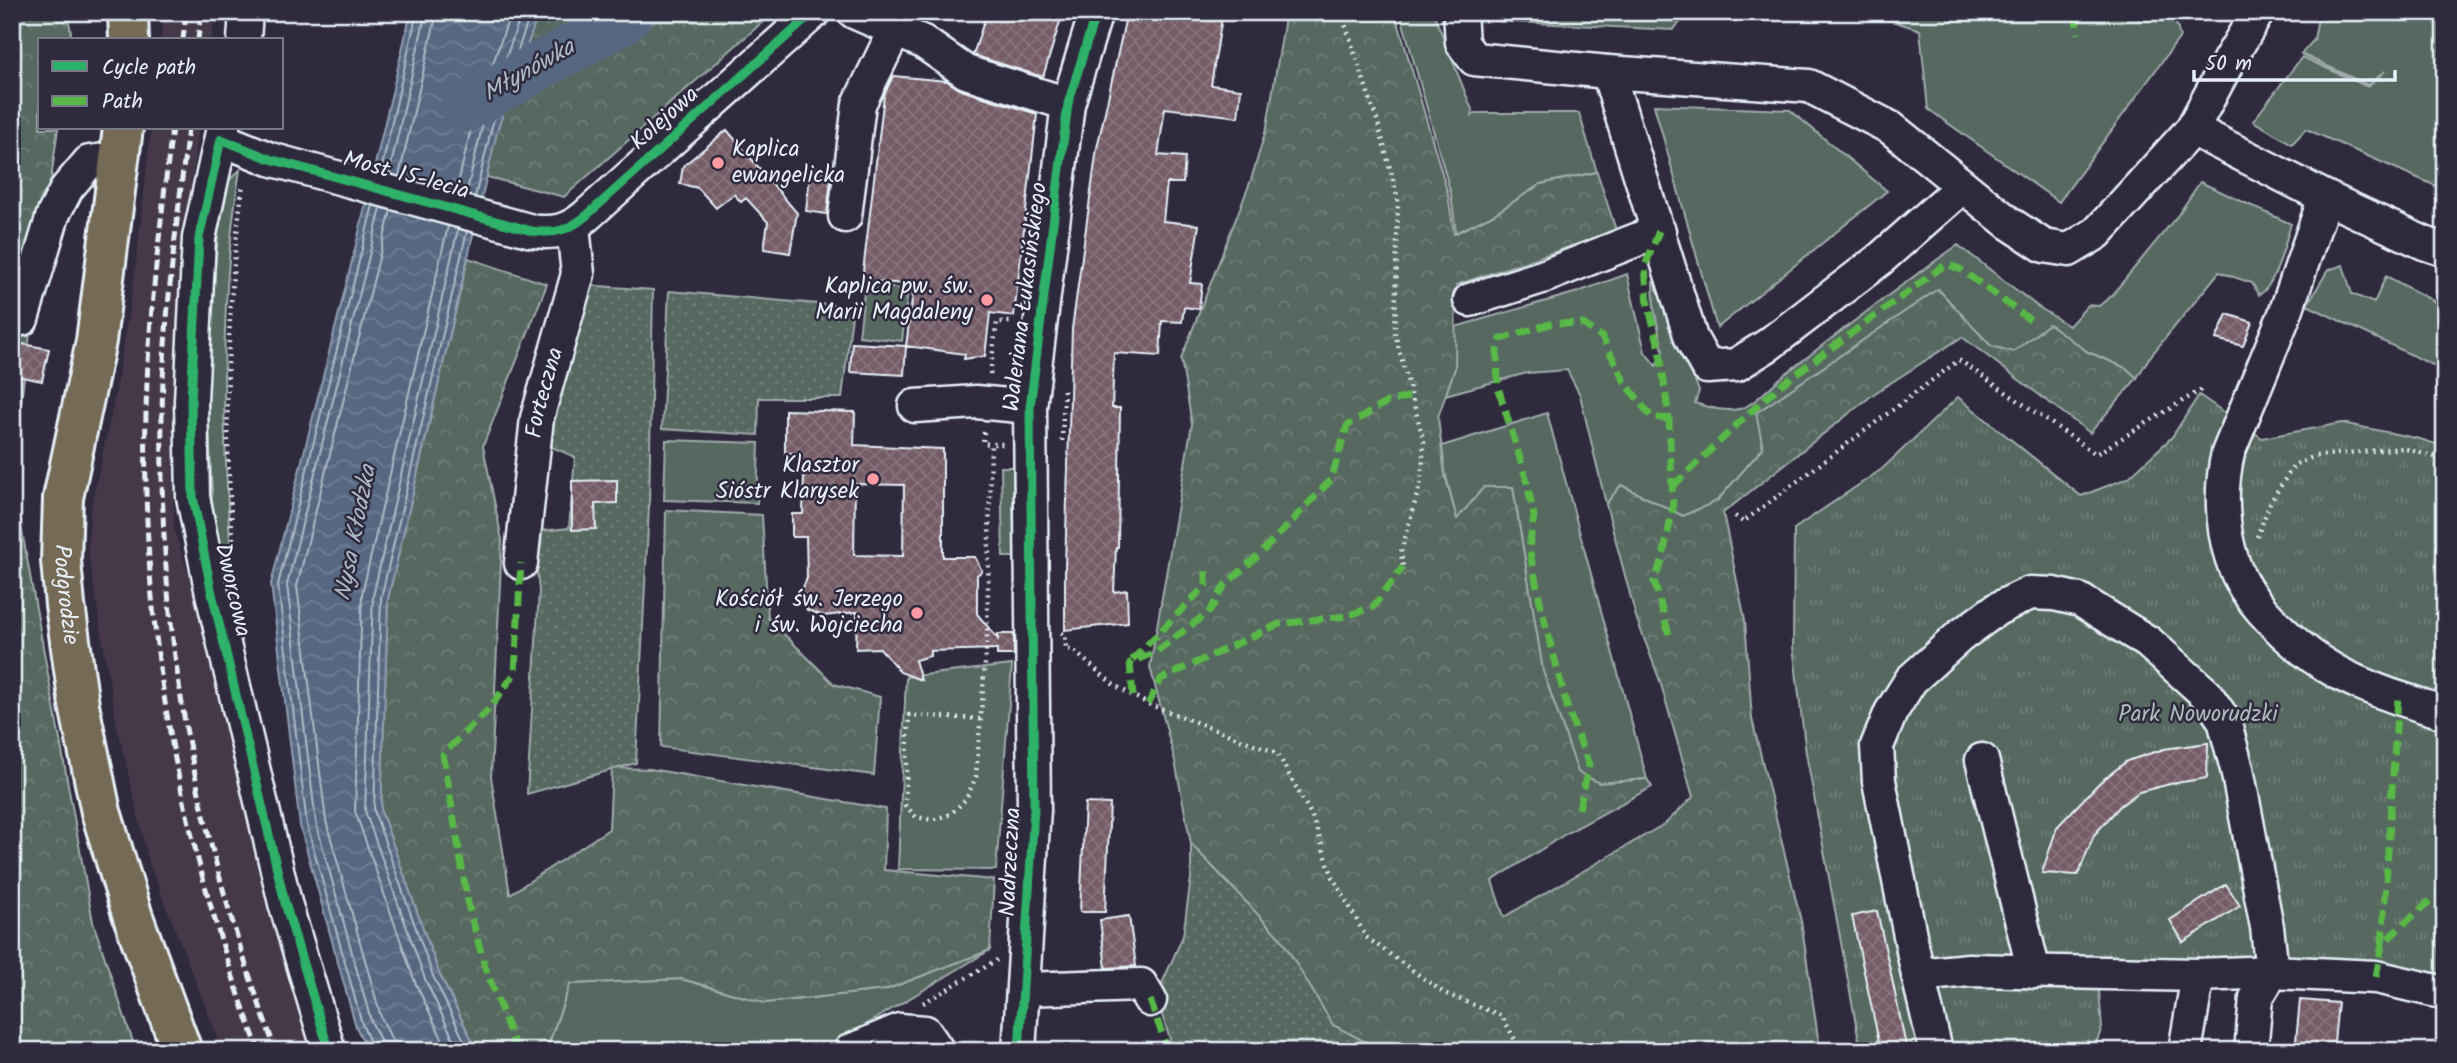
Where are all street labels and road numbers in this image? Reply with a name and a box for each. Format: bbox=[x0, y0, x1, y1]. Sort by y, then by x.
street label: Kolejowa bbox=[622, 78, 708, 160]
street label: Most 15-lecia bbox=[339, 142, 473, 210]
street label: Waleriana Łukasińskiego bbox=[994, 180, 1058, 414]
street label: Forteczna bbox=[517, 343, 574, 440]
street label: Dworcowa bbox=[204, 540, 260, 640]
street label: Podgrodzie bbox=[43, 544, 88, 647]
street label: Nadrzeczna bbox=[990, 806, 1032, 918]

